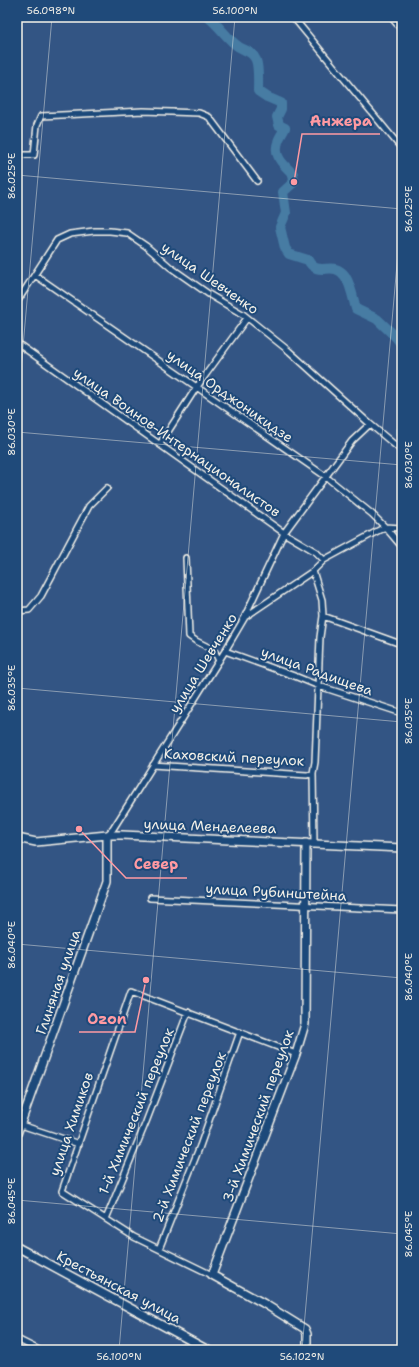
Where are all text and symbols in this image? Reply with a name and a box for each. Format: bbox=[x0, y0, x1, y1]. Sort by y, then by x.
text: 56.098°N bbox=[27, 4, 75, 17]
text: 56.100°N bbox=[212, 4, 258, 17]
callout: Анжера bbox=[302, 107, 380, 134]
text: Анжера bbox=[310, 111, 373, 131]
text: 86.025°E bbox=[5, 153, 18, 199]
text: 86.025°E bbox=[402, 186, 415, 232]
street label: улица Шевченко bbox=[158, 238, 262, 318]
street label: улица Орджоникидзе bbox=[163, 346, 297, 446]
street label: улица Воинов-Интернационалистов bbox=[70, 363, 284, 521]
text: 86.030°E bbox=[5, 408, 18, 456]
text: 86.030°E bbox=[402, 441, 415, 489]
street label: улица Шевченко bbox=[165, 610, 241, 716]
street label: улица Радищева bbox=[259, 642, 376, 700]
text: 86.035°E bbox=[5, 665, 18, 711]
text: 86.035°E bbox=[402, 698, 415, 744]
street label: Каховский переулок bbox=[163, 744, 305, 770]
street label: улица Менделеева bbox=[143, 815, 277, 837]
callout: Север bbox=[126, 851, 187, 878]
text: Север bbox=[134, 854, 178, 874]
street label: улица Рубинштейна bbox=[205, 879, 347, 905]
text: 86.040°E bbox=[5, 921, 18, 969]
street label: Глиняная улица bbox=[32, 927, 84, 1037]
text: 86.040°E bbox=[402, 953, 415, 1001]
callout: Ozon bbox=[79, 1005, 135, 1032]
text: Ozon bbox=[87, 1009, 127, 1029]
street label: 1-й Химический переулок bbox=[94, 1025, 178, 1197]
street label: 3-й Химический переулок bbox=[218, 1027, 298, 1205]
street label: 2-й Химический переулок bbox=[148, 1049, 230, 1225]
street label: улица Химиков bbox=[45, 1070, 97, 1178]
text: 86.045°E bbox=[5, 1178, 18, 1224]
text: 86.045°E bbox=[402, 1211, 415, 1257]
street label: Крестьянская улица bbox=[54, 1247, 185, 1328]
text: 56.100°N bbox=[96, 1350, 142, 1363]
text: 56.102°N bbox=[280, 1350, 324, 1363]

